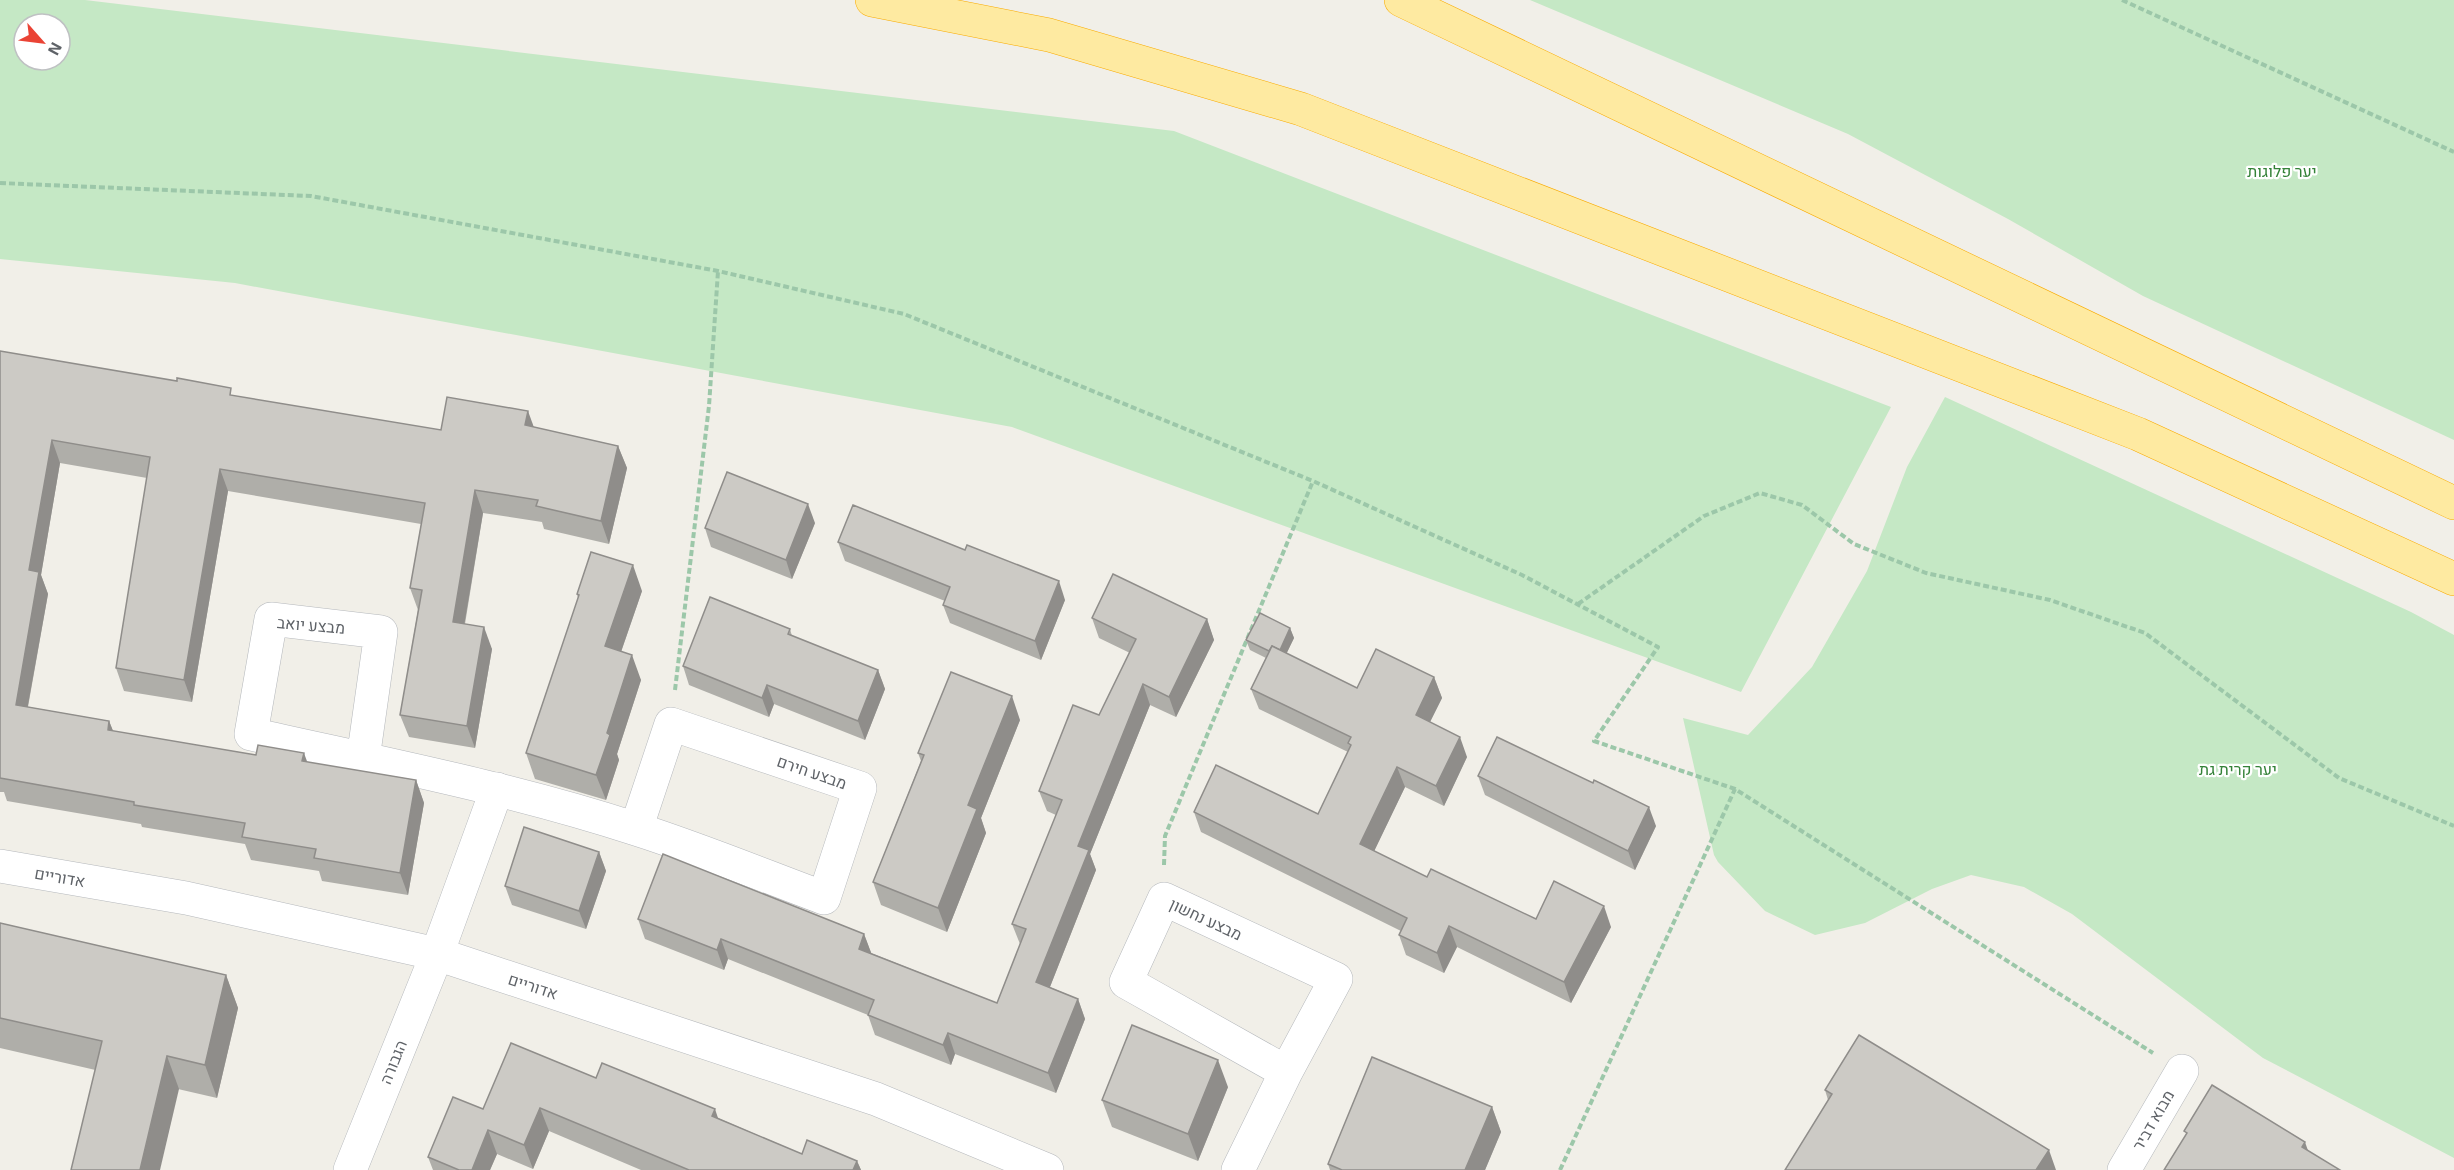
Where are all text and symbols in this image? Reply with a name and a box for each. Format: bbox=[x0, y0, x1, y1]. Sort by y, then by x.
north arrow bbox=[12, 12, 72, 72]
text: N bbox=[45, 40, 67, 59]
park label: יער פלוגות bbox=[2247, 161, 2317, 180]
street label: מבצע יואב bbox=[276, 612, 346, 637]
street label: מבצע חירם bbox=[775, 751, 850, 792]
park label: יער קרית גת bbox=[2199, 759, 2277, 778]
street label: אדוריים bbox=[33, 863, 87, 890]
street label: מבצע נחשון bbox=[1167, 894, 1245, 944]
street label: אדוריים bbox=[506, 969, 560, 1002]
street label: הגבורה bbox=[375, 1037, 410, 1087]
street label: מבוא דביר bbox=[2128, 1086, 2177, 1153]

